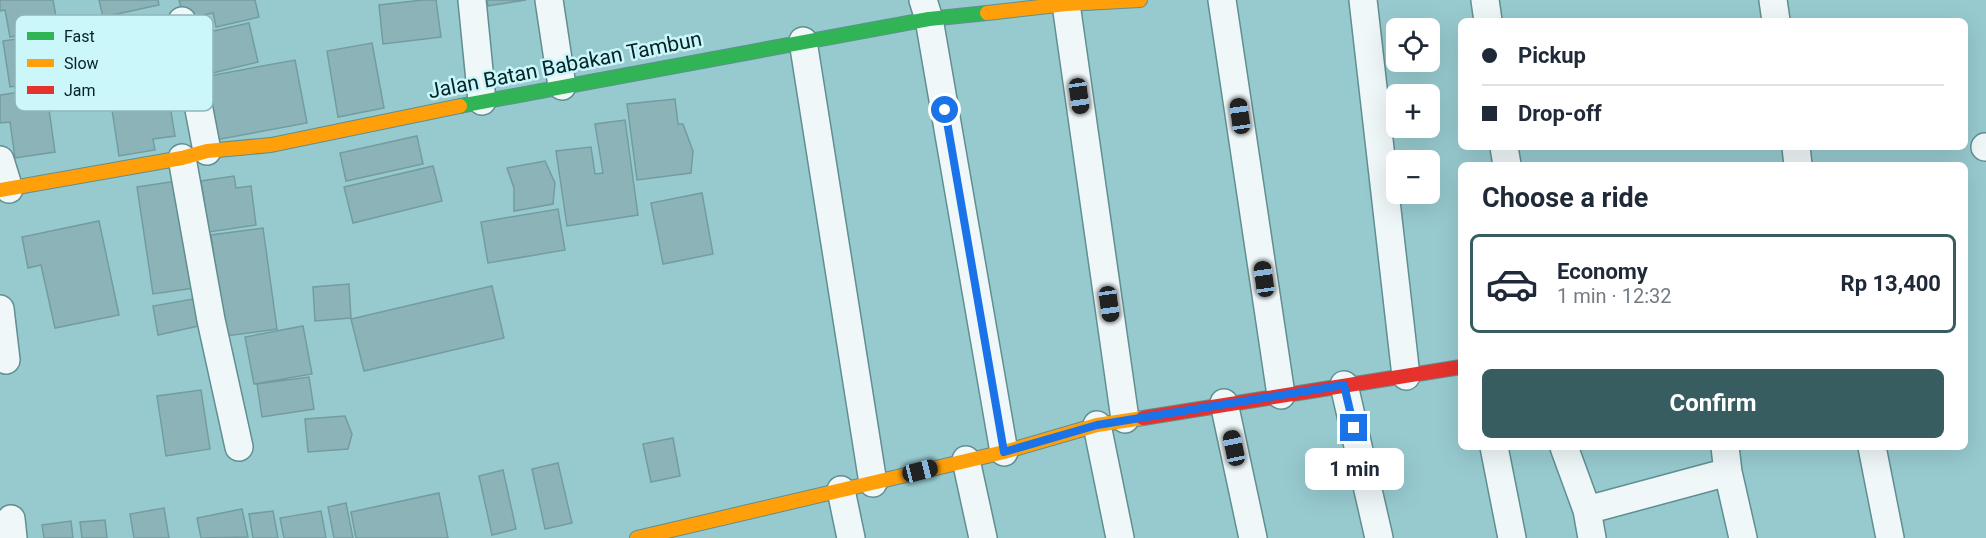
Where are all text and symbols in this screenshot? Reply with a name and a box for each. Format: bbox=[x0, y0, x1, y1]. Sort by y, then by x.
legend bbox=[15, 15, 213, 111]
map controls bbox=[1386, 18, 1440, 204]
button: locate bbox=[1386, 18, 1440, 72]
text: Fast bbox=[64, 27, 95, 46]
street label: Jalan Batan Babakan Tambun bbox=[426, 27, 704, 103]
text: Pickup bbox=[1518, 43, 1586, 68]
text: Slow bbox=[64, 54, 99, 73]
car bbox=[1068, 77, 1090, 115]
text: Jam bbox=[64, 81, 96, 100]
button: + bbox=[1386, 84, 1440, 138]
route start bbox=[931, 96, 958, 123]
car bbox=[1229, 97, 1251, 135]
text: Drop-off bbox=[1518, 101, 1602, 126]
button: − bbox=[1386, 150, 1440, 204]
text: Choose a ride bbox=[1482, 182, 1648, 214]
icon: car bbox=[1485, 257, 1539, 311]
text: Economy bbox=[1557, 259, 1648, 284]
car bbox=[1253, 260, 1275, 298]
text: Rp 13,400 bbox=[1841, 271, 1941, 296]
text: 1 min · 12:32 bbox=[1557, 284, 1672, 308]
car bbox=[1098, 285, 1120, 323]
button: Confirm bbox=[1482, 369, 1944, 438]
route end bbox=[1340, 414, 1367, 441]
car bbox=[1221, 429, 1247, 467]
callout: 1 min bbox=[1304, 449, 1404, 491]
text: 1 min bbox=[1329, 457, 1380, 481]
car bbox=[900, 458, 940, 484]

